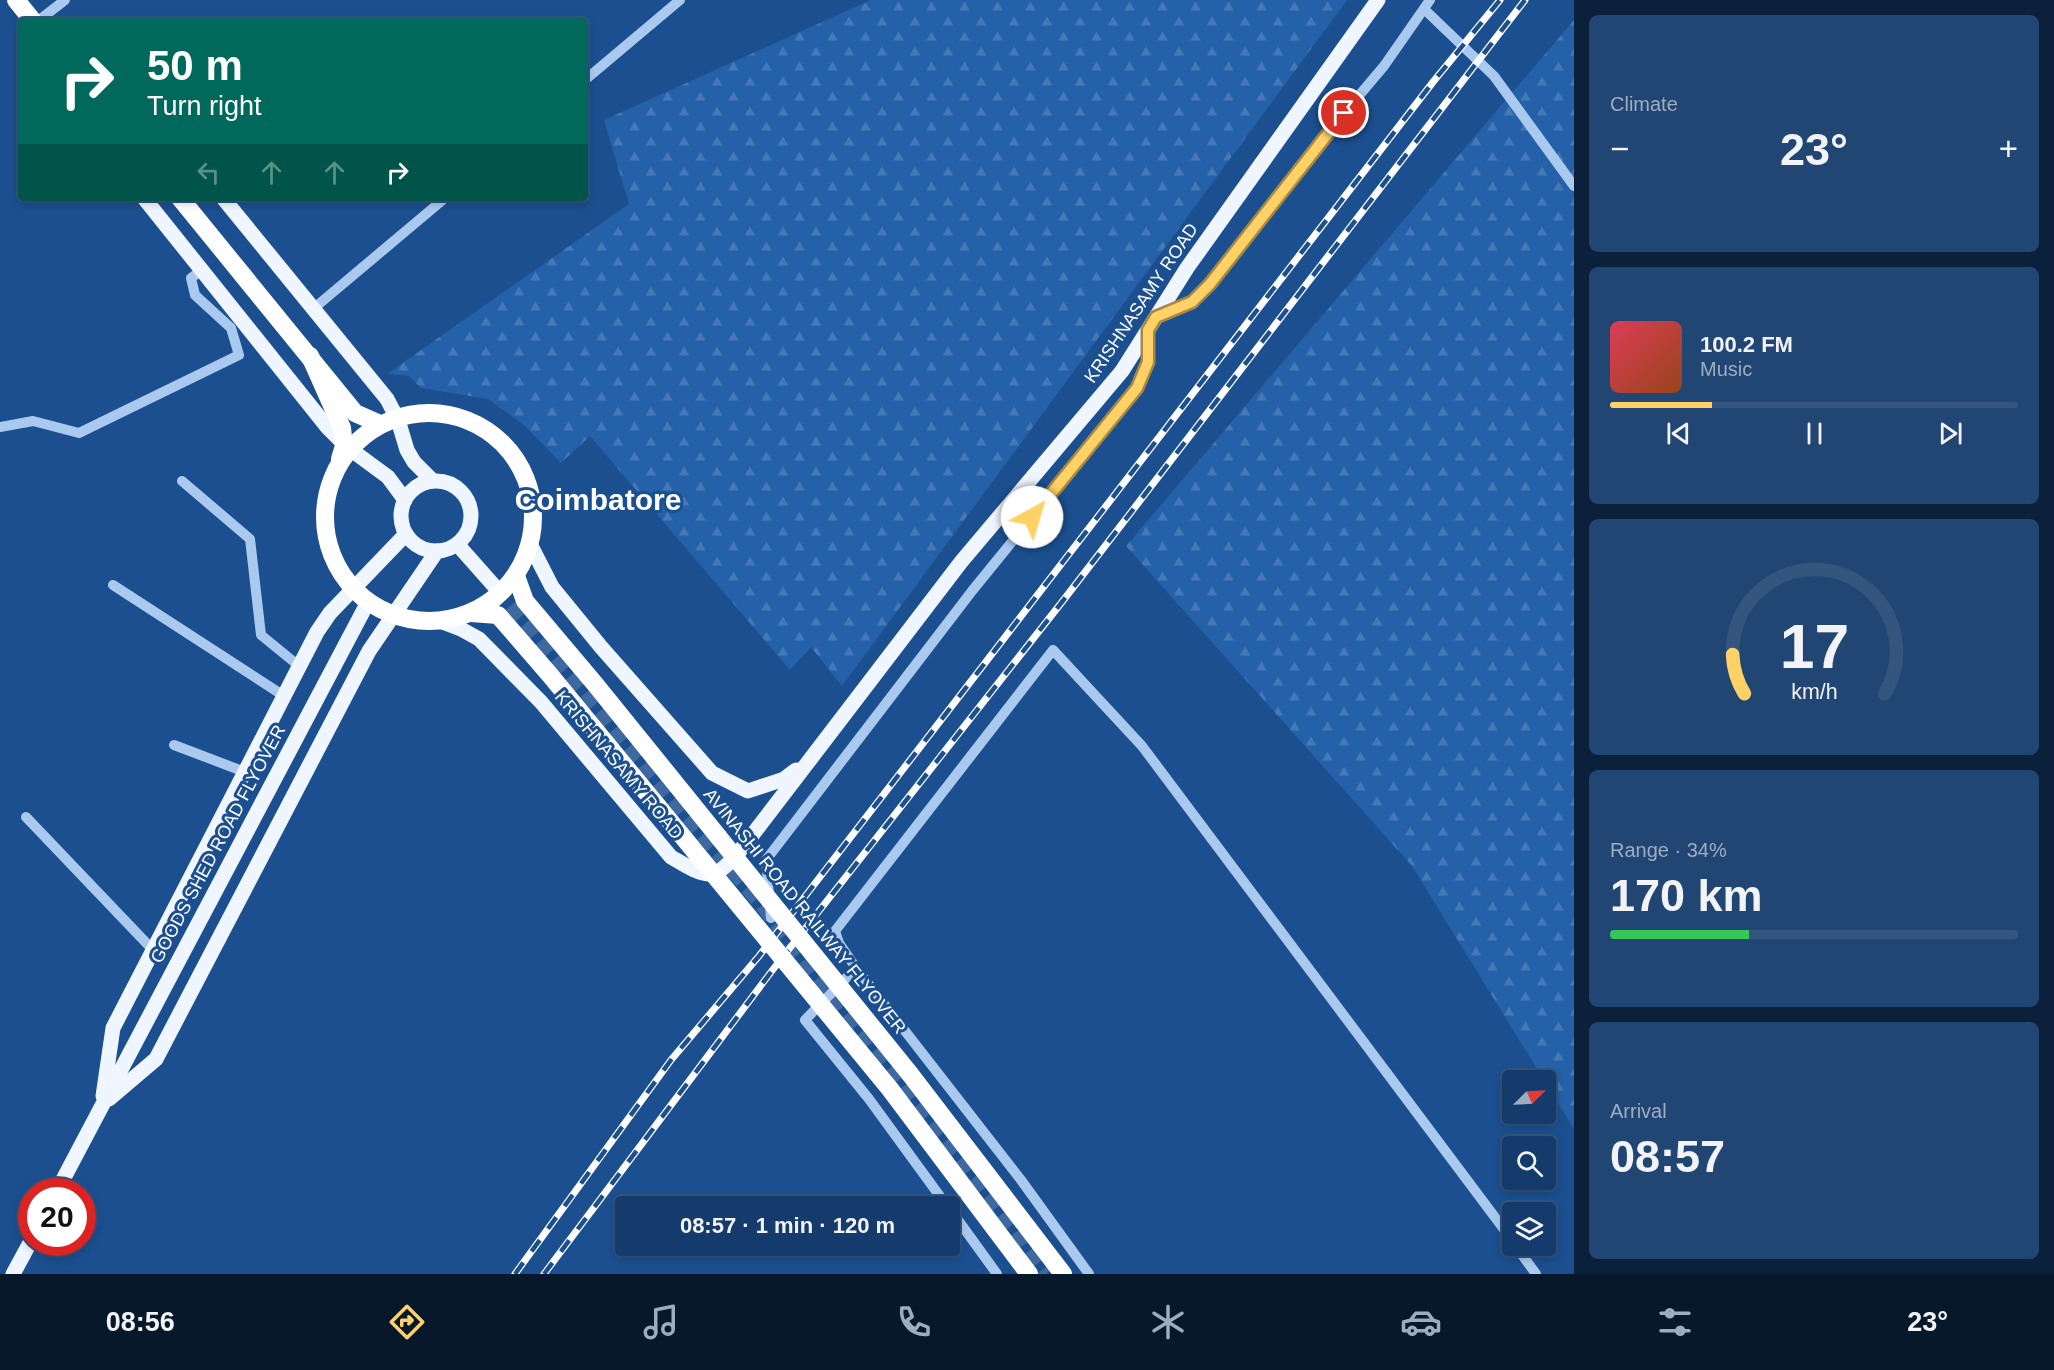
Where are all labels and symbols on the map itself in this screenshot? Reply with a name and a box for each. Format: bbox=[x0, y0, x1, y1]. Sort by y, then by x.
pin bbox=[1318, 87, 1369, 138]
street label: KRISHNASAMY ROAD bbox=[1080, 220, 1202, 386]
district label: Coimbatore bbox=[515, 483, 681, 516]
position arrow bbox=[1000, 485, 1064, 549]
street label: KRISHNASAMY ROAD bbox=[551, 687, 687, 843]
street label: GOODS SHED ROAD FLYOVER bbox=[147, 722, 289, 966]
street label: AVINASHI ROAD RAILWAY FLYOVER bbox=[700, 784, 910, 1038]
north arrow bbox=[1502, 1070, 1556, 1124]
speed limit sign: 20 bbox=[18, 1178, 96, 1256]

